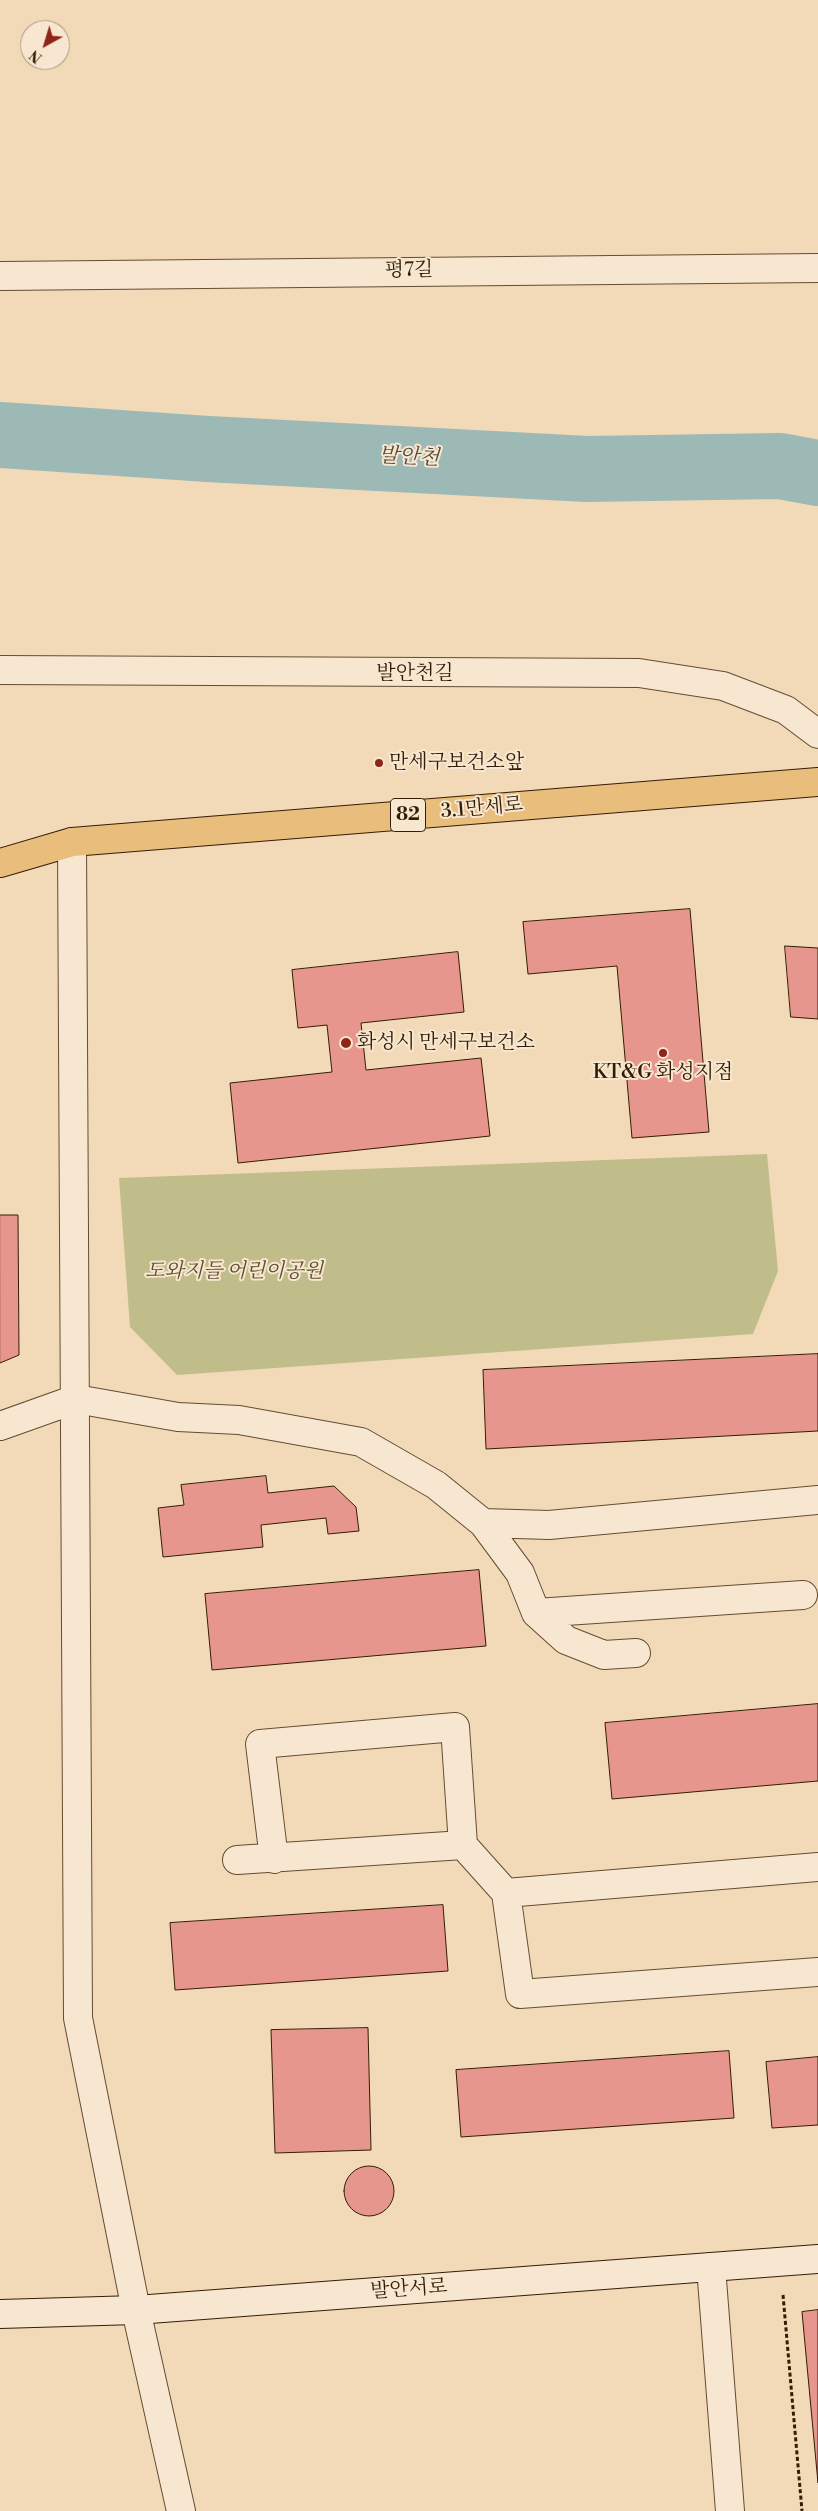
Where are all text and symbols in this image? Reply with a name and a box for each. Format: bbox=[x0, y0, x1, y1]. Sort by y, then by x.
north arrow bbox=[20, 20, 70, 70]
text: N bbox=[26, 45, 46, 66]
street label: 평7길 bbox=[384, 259, 434, 283]
water label: 발안천 bbox=[378, 444, 440, 472]
street label: 발안천길 bbox=[376, 662, 454, 686]
place label: 만세구보건소앞 bbox=[389, 751, 524, 775]
marker: 만세구보건소앞 bbox=[373, 757, 385, 769]
street label: 3.1만세로 bbox=[440, 793, 524, 825]
road number: 82 bbox=[390, 798, 426, 832]
place label: 화성시 만세구보건소 bbox=[357, 1031, 535, 1055]
marker: 화성시 만세구보건소 bbox=[339, 1036, 353, 1050]
marker: KT&G 화성지점 bbox=[657, 1047, 669, 1059]
place label: KT&G 화성지점 bbox=[593, 1061, 733, 1085]
park label: 도와지들 어린이공원 bbox=[145, 1260, 323, 1284]
street label: 발안서로 bbox=[370, 2275, 448, 2305]

